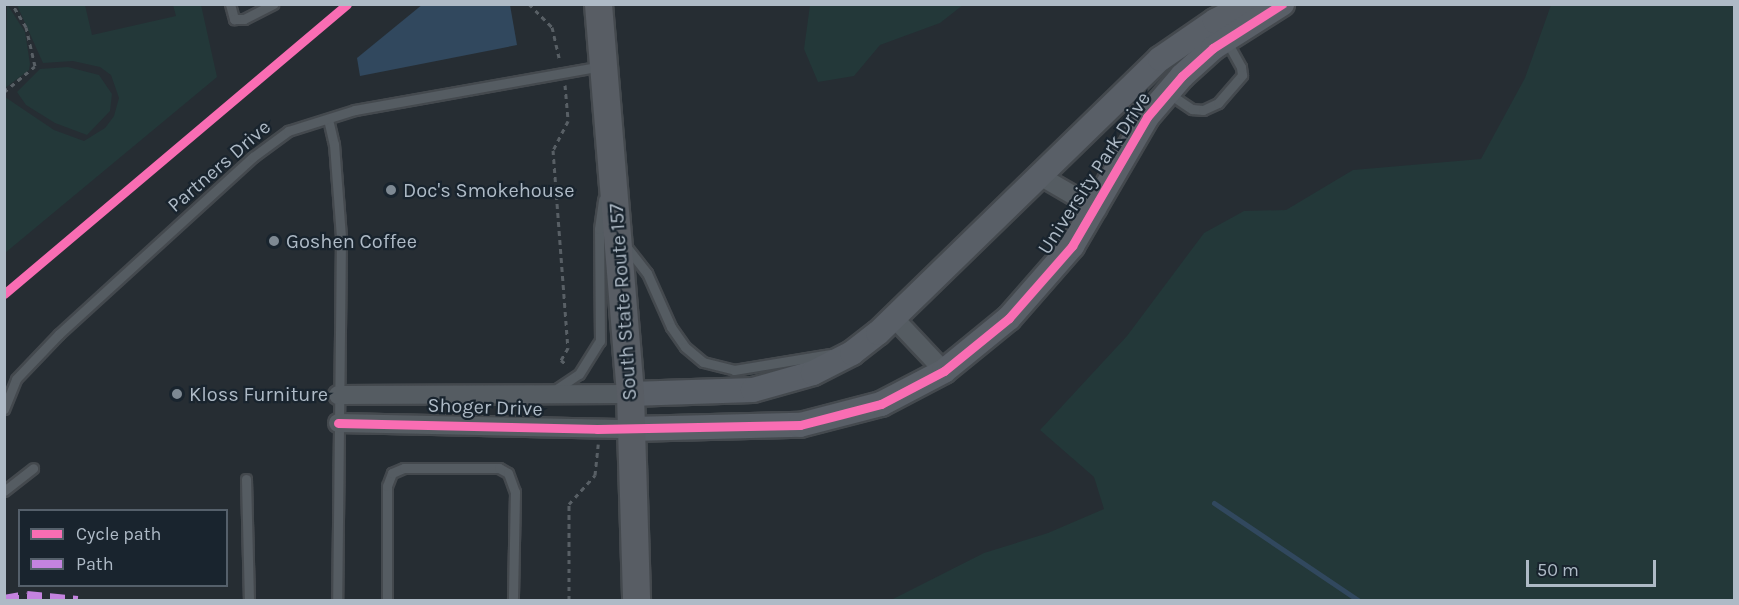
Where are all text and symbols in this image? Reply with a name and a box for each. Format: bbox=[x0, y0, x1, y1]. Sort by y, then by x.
street label: University Park Drive bbox=[1033, 87, 1155, 259]
street label: Partners Drive bbox=[163, 115, 275, 217]
place label: Doc's Smokehouse bbox=[403, 178, 575, 202]
marker: Doc's Smokehouse bbox=[384, 183, 398, 197]
street label: South State Route 157 bbox=[604, 203, 642, 401]
place label: Goshen Coffee bbox=[286, 229, 417, 253]
marker: Goshen Coffee bbox=[267, 234, 281, 248]
place label: Kloss Furniture bbox=[189, 382, 328, 406]
marker: Kloss Furniture bbox=[170, 387, 184, 401]
street label: Shoger Drive bbox=[427, 393, 543, 421]
legend bbox=[18, 509, 228, 587]
text: Cycle path bbox=[76, 523, 161, 545]
scale bar bbox=[1529, 548, 1660, 586]
text: Path bbox=[76, 553, 114, 575]
text: 50 m bbox=[1537, 559, 1579, 581]

